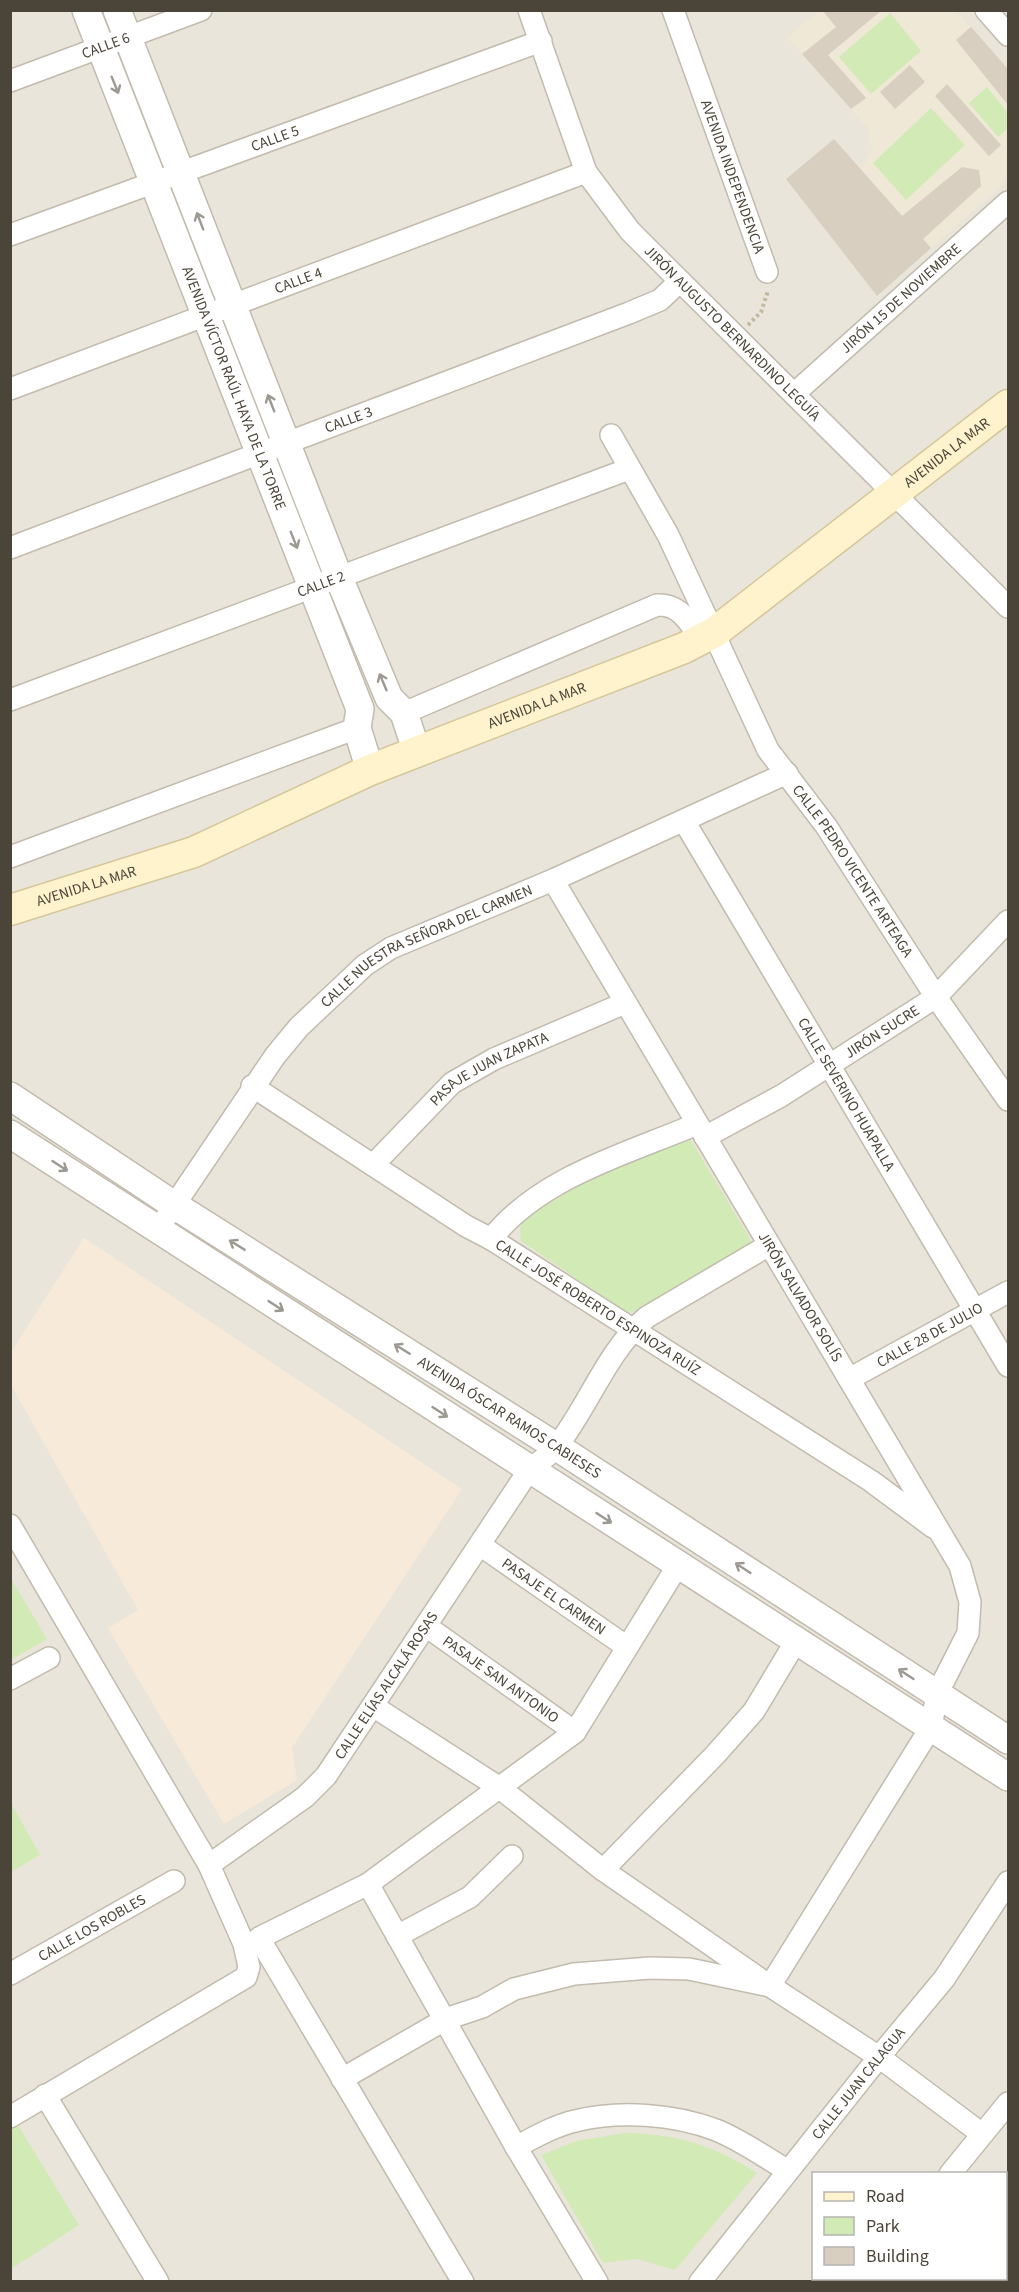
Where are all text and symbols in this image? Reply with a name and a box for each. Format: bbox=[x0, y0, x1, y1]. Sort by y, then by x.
street label: CALLE 6 bbox=[79, 27, 133, 64]
one-way arrow bbox=[110, 75, 121, 93]
street label: AVENIDA INDEPENDENCIA bbox=[696, 97, 770, 257]
street label: CALLE 5 bbox=[248, 120, 302, 157]
one-way arrow bbox=[194, 213, 205, 231]
street label: JIRÓN 15 DE NOVIEMBRE bbox=[836, 238, 966, 358]
street label: JIRÓN AUGUSTO BERNARDINO LEGUÍA bbox=[640, 241, 826, 426]
street label: CALLE 4 bbox=[271, 262, 326, 299]
street label: AVENIDA VÍCTOR RAÚL HAYA DE LA TORRE bbox=[177, 263, 291, 513]
one-way arrow bbox=[265, 394, 276, 413]
street label: CALLE 3 bbox=[321, 401, 375, 438]
street label: AVENIDA LA MAR bbox=[899, 412, 994, 492]
one-way arrow bbox=[289, 530, 300, 548]
street label: CALLE 2 bbox=[294, 565, 348, 602]
one-way arrow bbox=[377, 673, 388, 691]
street label: AVENIDA LA MAR bbox=[485, 676, 589, 734]
street label: CALLE PEDRO VICENTE ARTEAGA bbox=[787, 780, 919, 962]
street label: AVENIDA LA MAR bbox=[34, 860, 139, 912]
street label: CALLE NUESTRA SEÑORA DEL CARMEN bbox=[316, 879, 536, 1012]
street label: JIRÓN SUCRE bbox=[840, 1000, 923, 1063]
street label: CALLE SEVERINO HUAPALLA bbox=[793, 1014, 901, 1176]
street label: PASAJE JUAN ZAPATA bbox=[425, 1026, 552, 1111]
one-way arrow bbox=[51, 1160, 67, 1172]
street label: JIRÓN SALVADOR SOLÍS bbox=[753, 1228, 847, 1366]
street label: CALLE JOSÉ ROBERTO ESPINOZA RUÍZ bbox=[491, 1234, 705, 1381]
one-way arrow bbox=[229, 1238, 246, 1251]
street label: CALLE 28 DE JULIO bbox=[873, 1297, 987, 1372]
one-way arrow bbox=[267, 1301, 284, 1313]
one-way arrow bbox=[394, 1343, 411, 1355]
street label: AVENIDA ÓSCAR RAMOS CABIESES bbox=[414, 1351, 605, 1484]
one-way arrow bbox=[431, 1407, 448, 1419]
one-way arrow bbox=[595, 1512, 612, 1524]
street label: PASAJE EL CARMEN bbox=[498, 1553, 610, 1640]
one-way arrow bbox=[735, 1562, 752, 1574]
street label: CALLE ELÍAS ALCALÁ ROSAS bbox=[329, 1607, 443, 1764]
street label: PASAJE SAN ANTONIO bbox=[439, 1631, 563, 1728]
one-way arrow bbox=[898, 1668, 915, 1681]
street label: CALLE LOS ROBLES bbox=[34, 1889, 149, 1967]
street label: CALLE JUAN CALAGUA bbox=[807, 2022, 911, 2144]
legend bbox=[812, 2172, 1007, 2280]
text: Road bbox=[866, 2184, 905, 2209]
text: Park bbox=[866, 2214, 900, 2239]
text: Building bbox=[866, 2244, 929, 2269]

